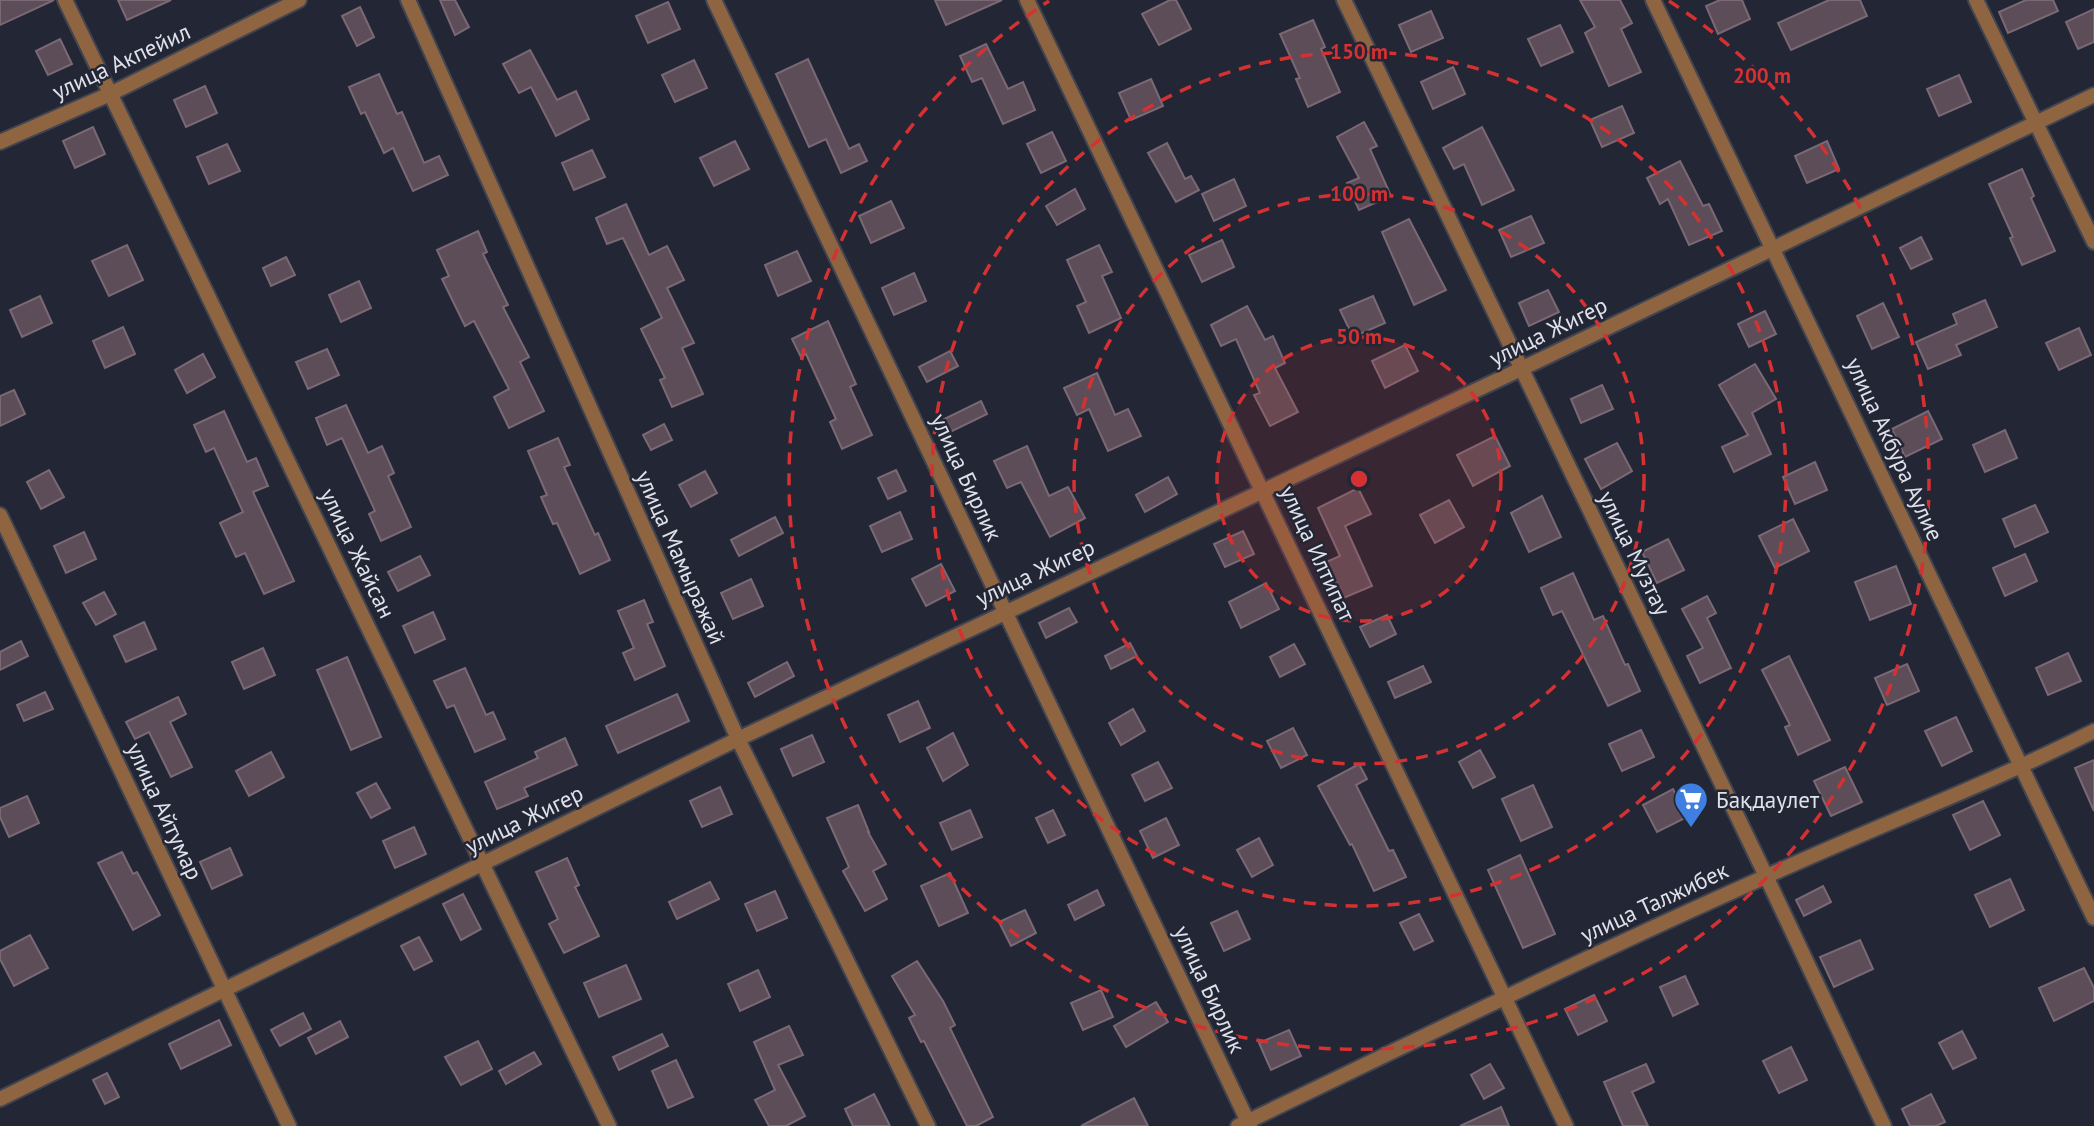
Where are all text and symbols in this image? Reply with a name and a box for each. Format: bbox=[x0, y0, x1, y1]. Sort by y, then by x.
street label: улица Акпейил bbox=[47, 16, 195, 106]
text: 150 m bbox=[1330, 38, 1388, 65]
text: 200 m bbox=[1733, 62, 1791, 89]
text: 100 m bbox=[1330, 180, 1388, 207]
street label: улица Жигер bbox=[1484, 290, 1612, 372]
text: 50 m bbox=[1336, 323, 1382, 350]
street label: улица Акбура Аулие bbox=[1840, 353, 1950, 545]
street label: улица Бирлик bbox=[925, 409, 1009, 545]
street label: улица Мамыражай bbox=[630, 466, 732, 648]
centre of rings bbox=[1347, 467, 1371, 491]
street label: улица Илтипат bbox=[1274, 480, 1362, 626]
street label: улица Жайсан bbox=[314, 483, 402, 623]
street label: улица Музтау bbox=[1592, 486, 1678, 620]
street label: улица Жигер bbox=[971, 532, 1099, 612]
street label: улица Айтумар bbox=[120, 738, 210, 884]
street label: улица Жигер bbox=[460, 778, 588, 860]
supermarket icon: Бақдаулет bbox=[1672, 780, 1710, 829]
place label: Бақдаулет bbox=[1716, 785, 1820, 814]
street label: улица Талжибек bbox=[1575, 855, 1733, 949]
street label: улица Бирлик bbox=[1168, 921, 1252, 1057]

